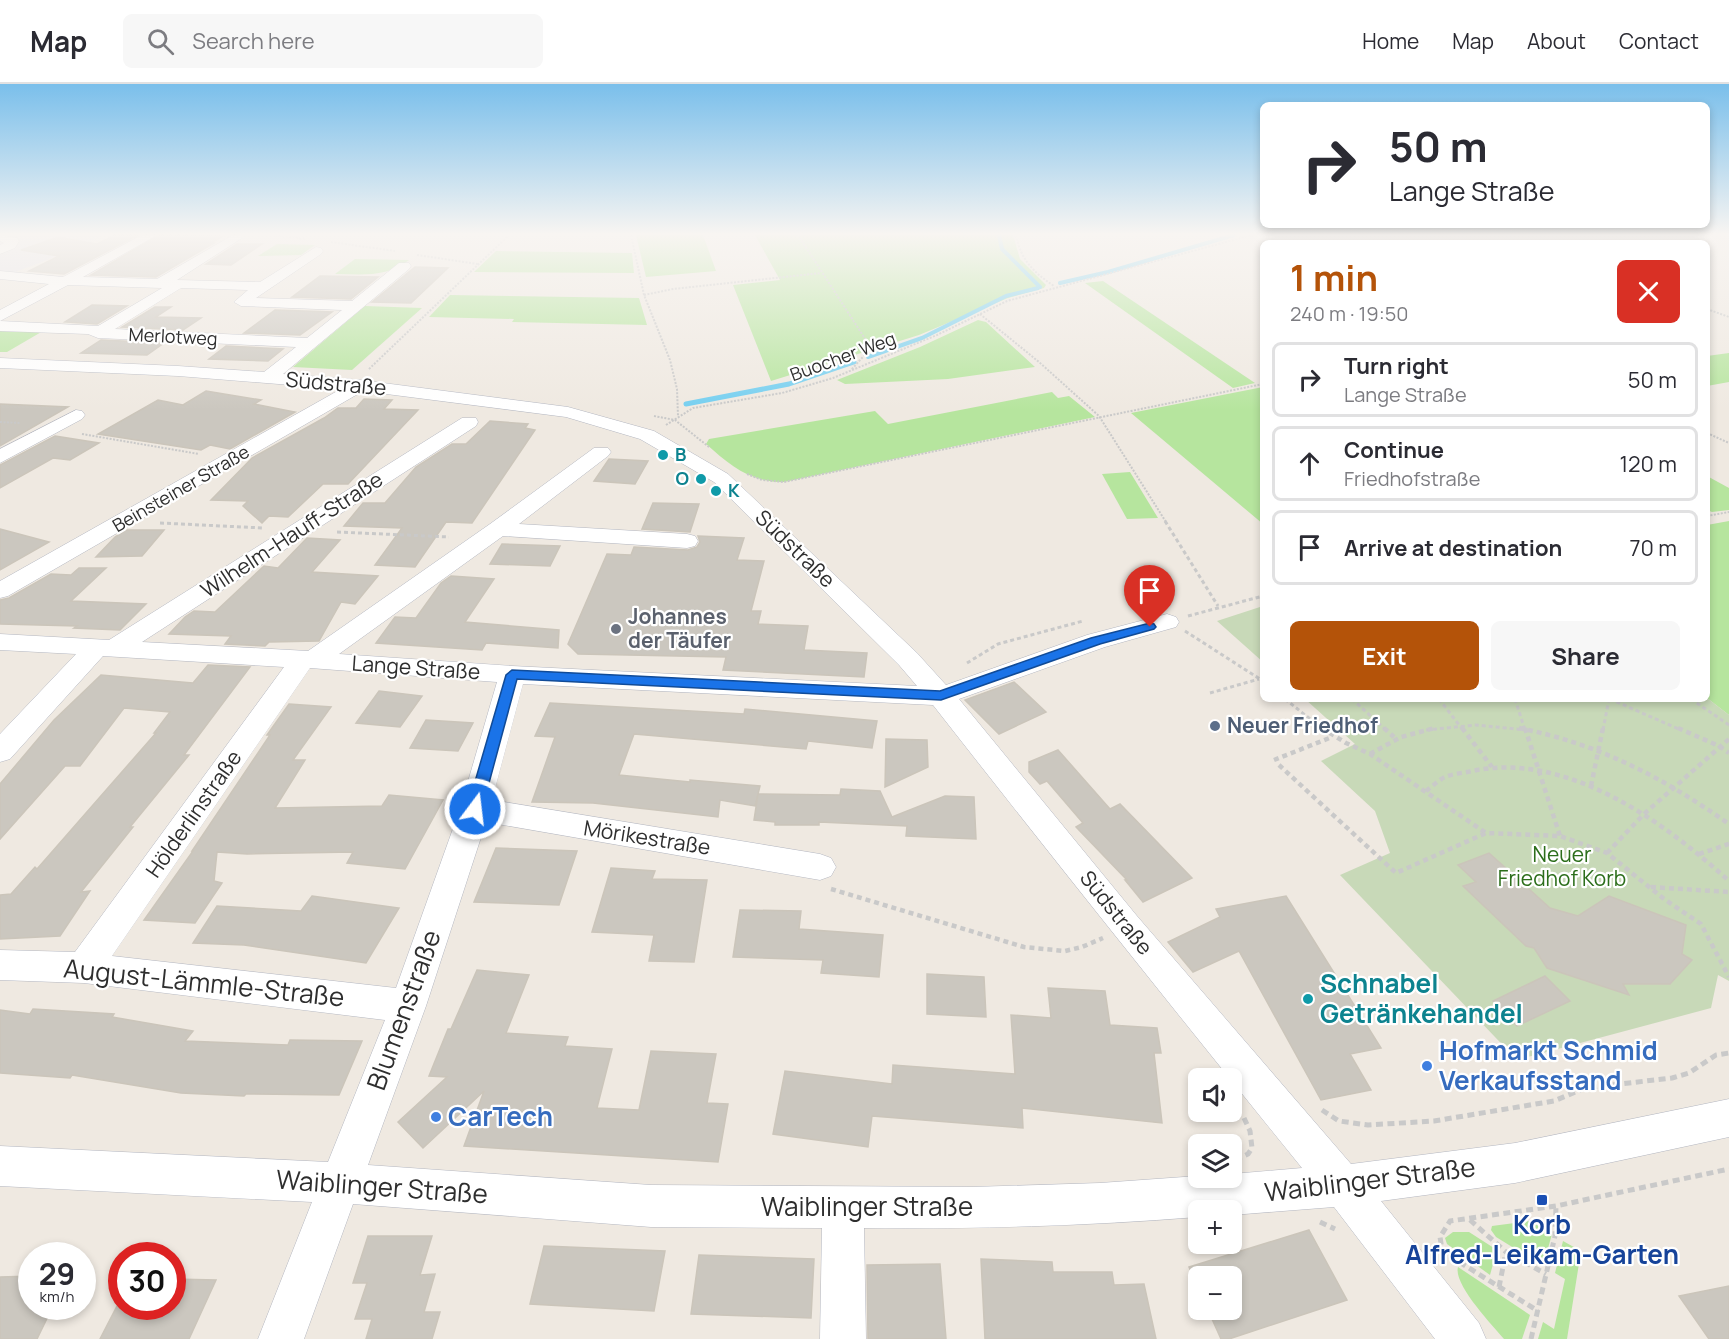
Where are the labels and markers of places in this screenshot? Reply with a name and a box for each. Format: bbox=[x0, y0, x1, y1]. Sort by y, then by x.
place label: B bbox=[675, 442, 686, 466]
marker: B bbox=[656, 448, 670, 462]
place label: O bbox=[676, 466, 689, 490]
marker: O bbox=[694, 472, 708, 486]
place label: K bbox=[728, 478, 740, 502]
marker: K bbox=[709, 484, 723, 498]
pin bbox=[1124, 565, 1175, 627]
place label: Johannes der Täufer bbox=[628, 602, 731, 654]
marker: Johannes der Täufer bbox=[609, 622, 623, 636]
place label: Neuer Friedhof bbox=[1227, 711, 1378, 739]
marker: Neuer Friedhof bbox=[1208, 719, 1222, 733]
place label: Schnabel Getränkehandel bbox=[1320, 965, 1523, 1031]
marker: Schnabel Getränkehandel bbox=[1301, 992, 1315, 1006]
place label: Hofmarkt Schmid Verkaufsstand bbox=[1439, 1032, 1658, 1098]
marker: Hofmarkt Schmid Verkaufsstand bbox=[1420, 1059, 1434, 1073]
place label: CarTech bbox=[448, 1098, 553, 1134]
marker: CarTech bbox=[429, 1110, 443, 1124]
marker: Korb Alfred-Leikam-Garten bbox=[1535, 1193, 1549, 1207]
place label: Korb Alfred-Leikam-Garten bbox=[1405, 1206, 1679, 1272]

